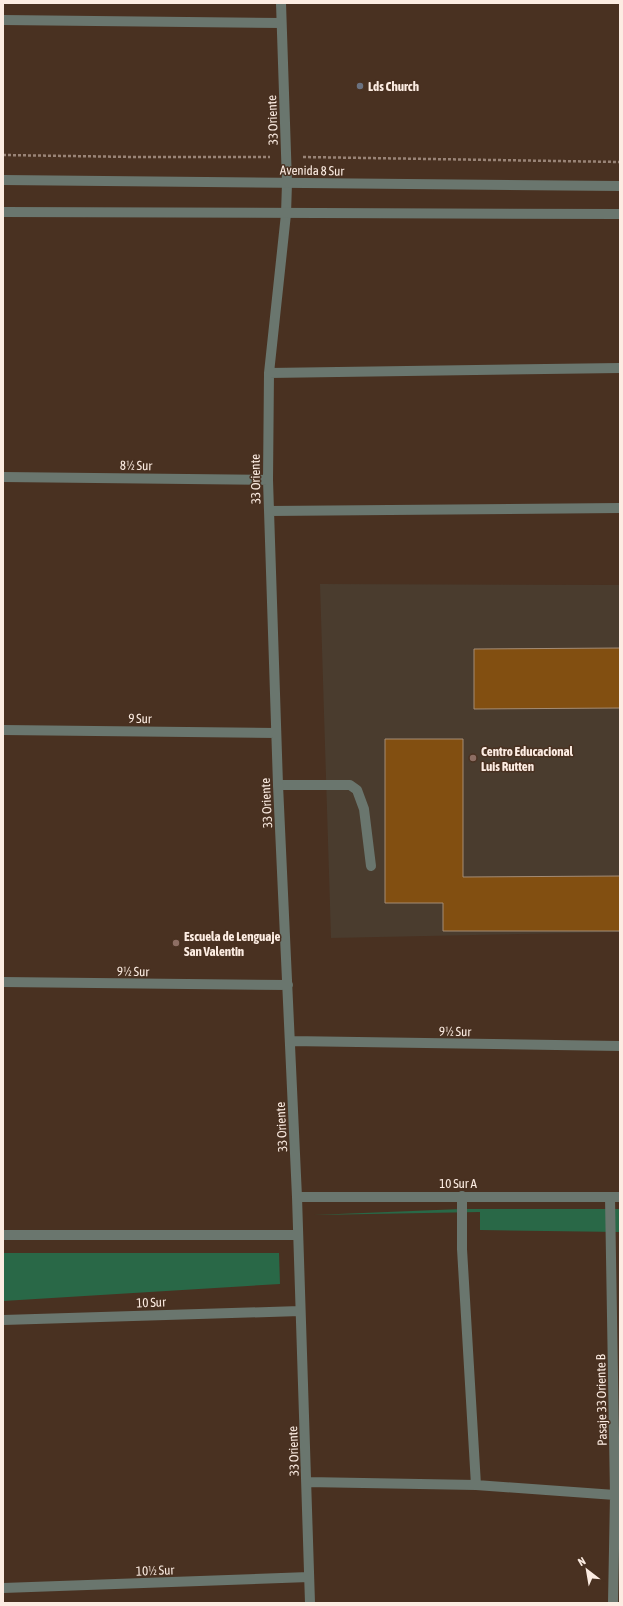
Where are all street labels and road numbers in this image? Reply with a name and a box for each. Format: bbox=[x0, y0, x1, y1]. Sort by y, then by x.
street label: 33 Oriente bbox=[264, 95, 281, 145]
street label: Avenida 8 Sur bbox=[280, 162, 344, 179]
street label: 33 Oriente bbox=[248, 454, 263, 504]
street label: 8½ Sur bbox=[120, 458, 152, 473]
street label: 9 Sur bbox=[128, 711, 152, 726]
street label: 33 Oriente bbox=[258, 777, 275, 828]
street label: 9½ Sur bbox=[117, 964, 149, 979]
street label: 9½ Sur bbox=[439, 1024, 471, 1039]
street label: 33 Oriente bbox=[273, 1101, 290, 1152]
street label: 10 Sur A bbox=[439, 1176, 477, 1191]
street label: 10 Sur bbox=[136, 1294, 166, 1311]
street label: Pasaje 33 Oriente B bbox=[593, 1353, 610, 1446]
street label: 33 Oriente bbox=[285, 1426, 302, 1476]
street label: 10½ Sur bbox=[136, 1562, 175, 1579]

